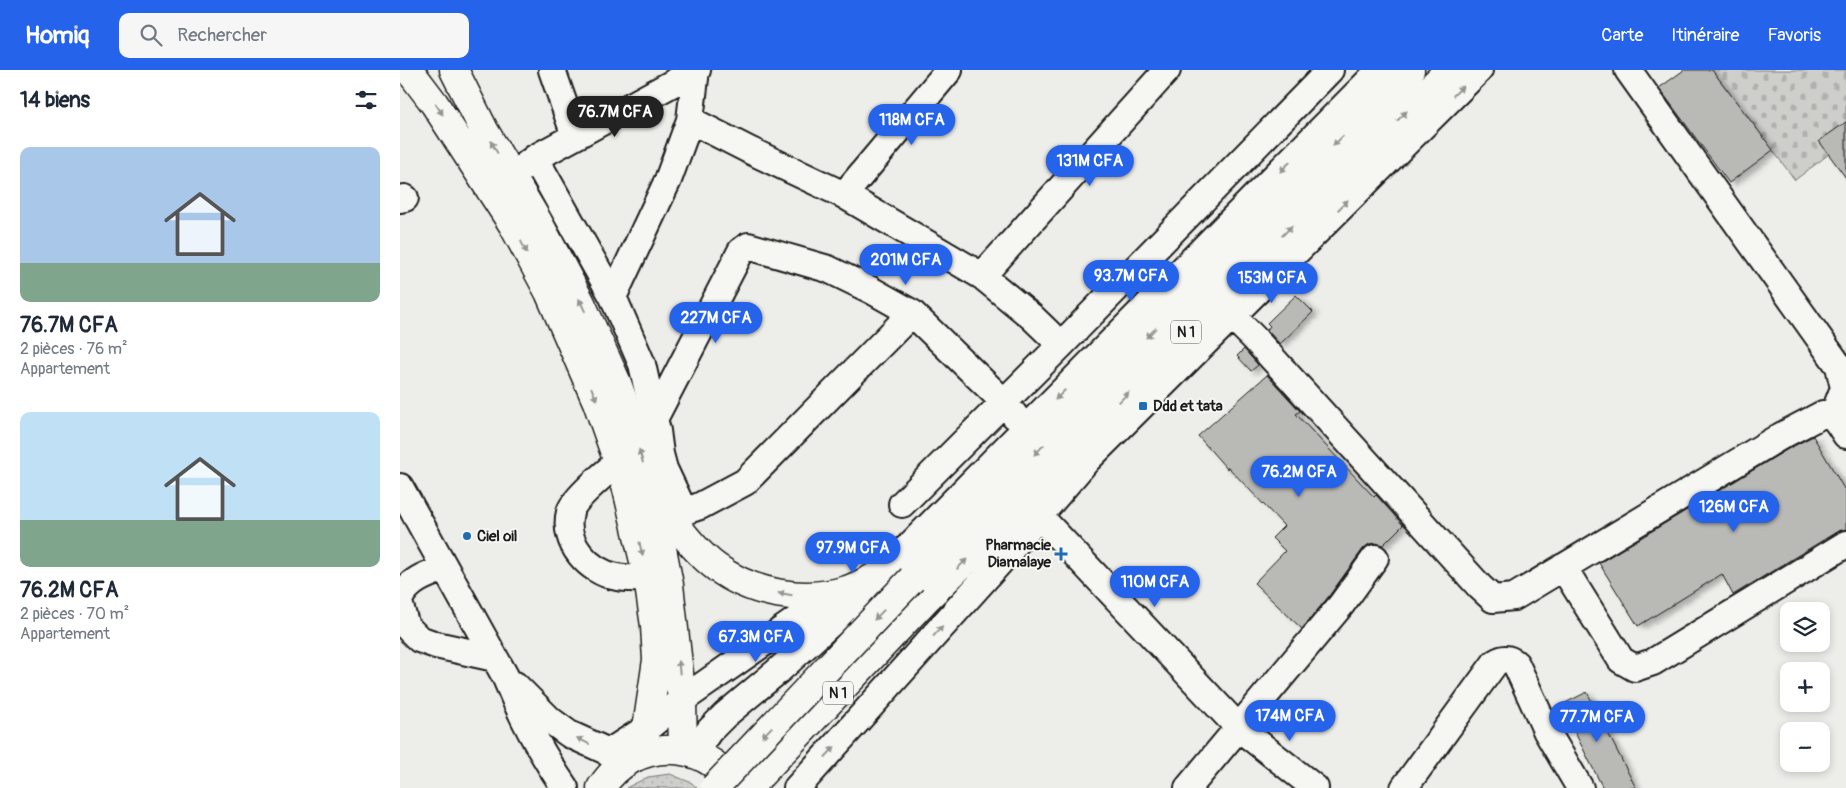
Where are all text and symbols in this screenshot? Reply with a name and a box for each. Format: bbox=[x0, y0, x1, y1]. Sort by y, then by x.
search box bbox=[119, 13, 469, 58]
text: Homiq bbox=[25, 21, 89, 50]
icon: search bbox=[137, 21, 165, 49]
text: Rechercher bbox=[177, 23, 267, 47]
text: Carte bbox=[1601, 24, 1643, 47]
text: Itinéraire bbox=[1671, 24, 1739, 47]
text: Favoris bbox=[1767, 24, 1821, 47]
one-way arrow bbox=[1452, 85, 1464, 97]
icon: filters bbox=[352, 86, 380, 114]
text: 14 biens bbox=[20, 87, 90, 114]
pin: 76.7M CFA bbox=[558, 96, 672, 138]
one-way arrow bbox=[434, 102, 443, 116]
text: 76.7M CFA bbox=[578, 102, 652, 122]
pin: 118M CFA bbox=[860, 104, 964, 146]
text: 118M CFA bbox=[879, 110, 945, 130]
one-way arrow bbox=[1396, 110, 1408, 122]
one-way arrow bbox=[1332, 135, 1344, 147]
one-way arrow bbox=[490, 141, 499, 154]
pin: 131M CFA bbox=[1038, 144, 1142, 187]
text: 131M CFA bbox=[1057, 151, 1123, 171]
one-way arrow bbox=[1279, 161, 1291, 173]
icon: home bbox=[155, 179, 245, 269]
one-way arrow bbox=[1337, 199, 1349, 211]
one-way arrow bbox=[1280, 225, 1292, 237]
one-way arrow bbox=[520, 240, 529, 254]
pin: 201M CFA bbox=[854, 244, 958, 286]
text: 201M CFA bbox=[870, 250, 942, 270]
pin: 93.7M CFA bbox=[1074, 260, 1188, 302]
pin: 153M CFA bbox=[1220, 262, 1324, 304]
text: 93.7M CFA bbox=[1094, 266, 1168, 286]
text: 153M CFA bbox=[1238, 268, 1306, 288]
one-way arrow bbox=[577, 297, 586, 312]
pin: 227M CFA bbox=[664, 302, 768, 344]
text: 227M CFA bbox=[680, 308, 752, 328]
text: 76.7M CFA bbox=[20, 312, 118, 339]
road number: N 1 bbox=[1171, 320, 1201, 344]
one-way arrow bbox=[1145, 327, 1157, 339]
text: 2 pièces · 76 m² bbox=[20, 339, 128, 359]
text: Appartement bbox=[20, 359, 110, 379]
one-way arrow bbox=[590, 387, 598, 401]
one-way arrow bbox=[1054, 389, 1066, 401]
one-way arrow bbox=[1118, 391, 1130, 403]
place label: Ddd et tata bbox=[1153, 397, 1223, 416]
marker: Ddd et tata bbox=[1137, 400, 1149, 412]
icon: home bbox=[155, 444, 245, 534]
one-way arrow bbox=[1033, 444, 1045, 456]
one-way arrow bbox=[637, 448, 645, 463]
pin: 76.2M CFA bbox=[1242, 456, 1356, 498]
text: 76.2M CFA bbox=[1261, 462, 1337, 482]
pin: 126M CFA bbox=[1682, 490, 1786, 533]
text: 126M CFA bbox=[1699, 497, 1769, 517]
place label: Ciel oil bbox=[477, 527, 517, 546]
marker: Ciel oil bbox=[461, 530, 473, 542]
pin: 97.9M CFA bbox=[796, 532, 910, 574]
place label: Pharmacie Diamalaye bbox=[985, 536, 1052, 572]
text: 97.9M CFA bbox=[816, 538, 890, 558]
one-way arrow bbox=[637, 541, 645, 556]
marker: Pharmacie Diamalaye bbox=[1055, 548, 1067, 560]
one-way arrow bbox=[956, 558, 968, 570]
pin: 110M CFA bbox=[1103, 566, 1207, 608]
text: 110M CFA bbox=[1121, 572, 1189, 592]
text: 76.2M CFA bbox=[20, 577, 119, 604]
one-way arrow bbox=[777, 589, 793, 597]
map controls bbox=[1780, 602, 1830, 772]
button: layers bbox=[1780, 602, 1830, 652]
text: 2 pièces · 70 m² bbox=[20, 604, 129, 624]
one-way arrow bbox=[873, 608, 885, 620]
pin: 67.3M CFA bbox=[699, 620, 813, 663]
text: Appartement bbox=[20, 624, 110, 644]
one-way arrow bbox=[932, 625, 944, 637]
text: 67.3M CFA bbox=[719, 627, 793, 647]
one-way arrow bbox=[675, 659, 683, 675]
button: + bbox=[1780, 662, 1830, 712]
road number: N 1 bbox=[823, 682, 853, 704]
pin: 174M CFA bbox=[1238, 700, 1342, 742]
pin: 77.7M CFA bbox=[1540, 700, 1654, 743]
text: 174M CFA bbox=[1256, 706, 1324, 726]
text: 77.7M CFA bbox=[1560, 707, 1634, 727]
button: − bbox=[1780, 722, 1830, 772]
one-way arrow bbox=[761, 726, 773, 738]
one-way arrow bbox=[576, 737, 590, 745]
one-way arrow bbox=[824, 747, 836, 759]

